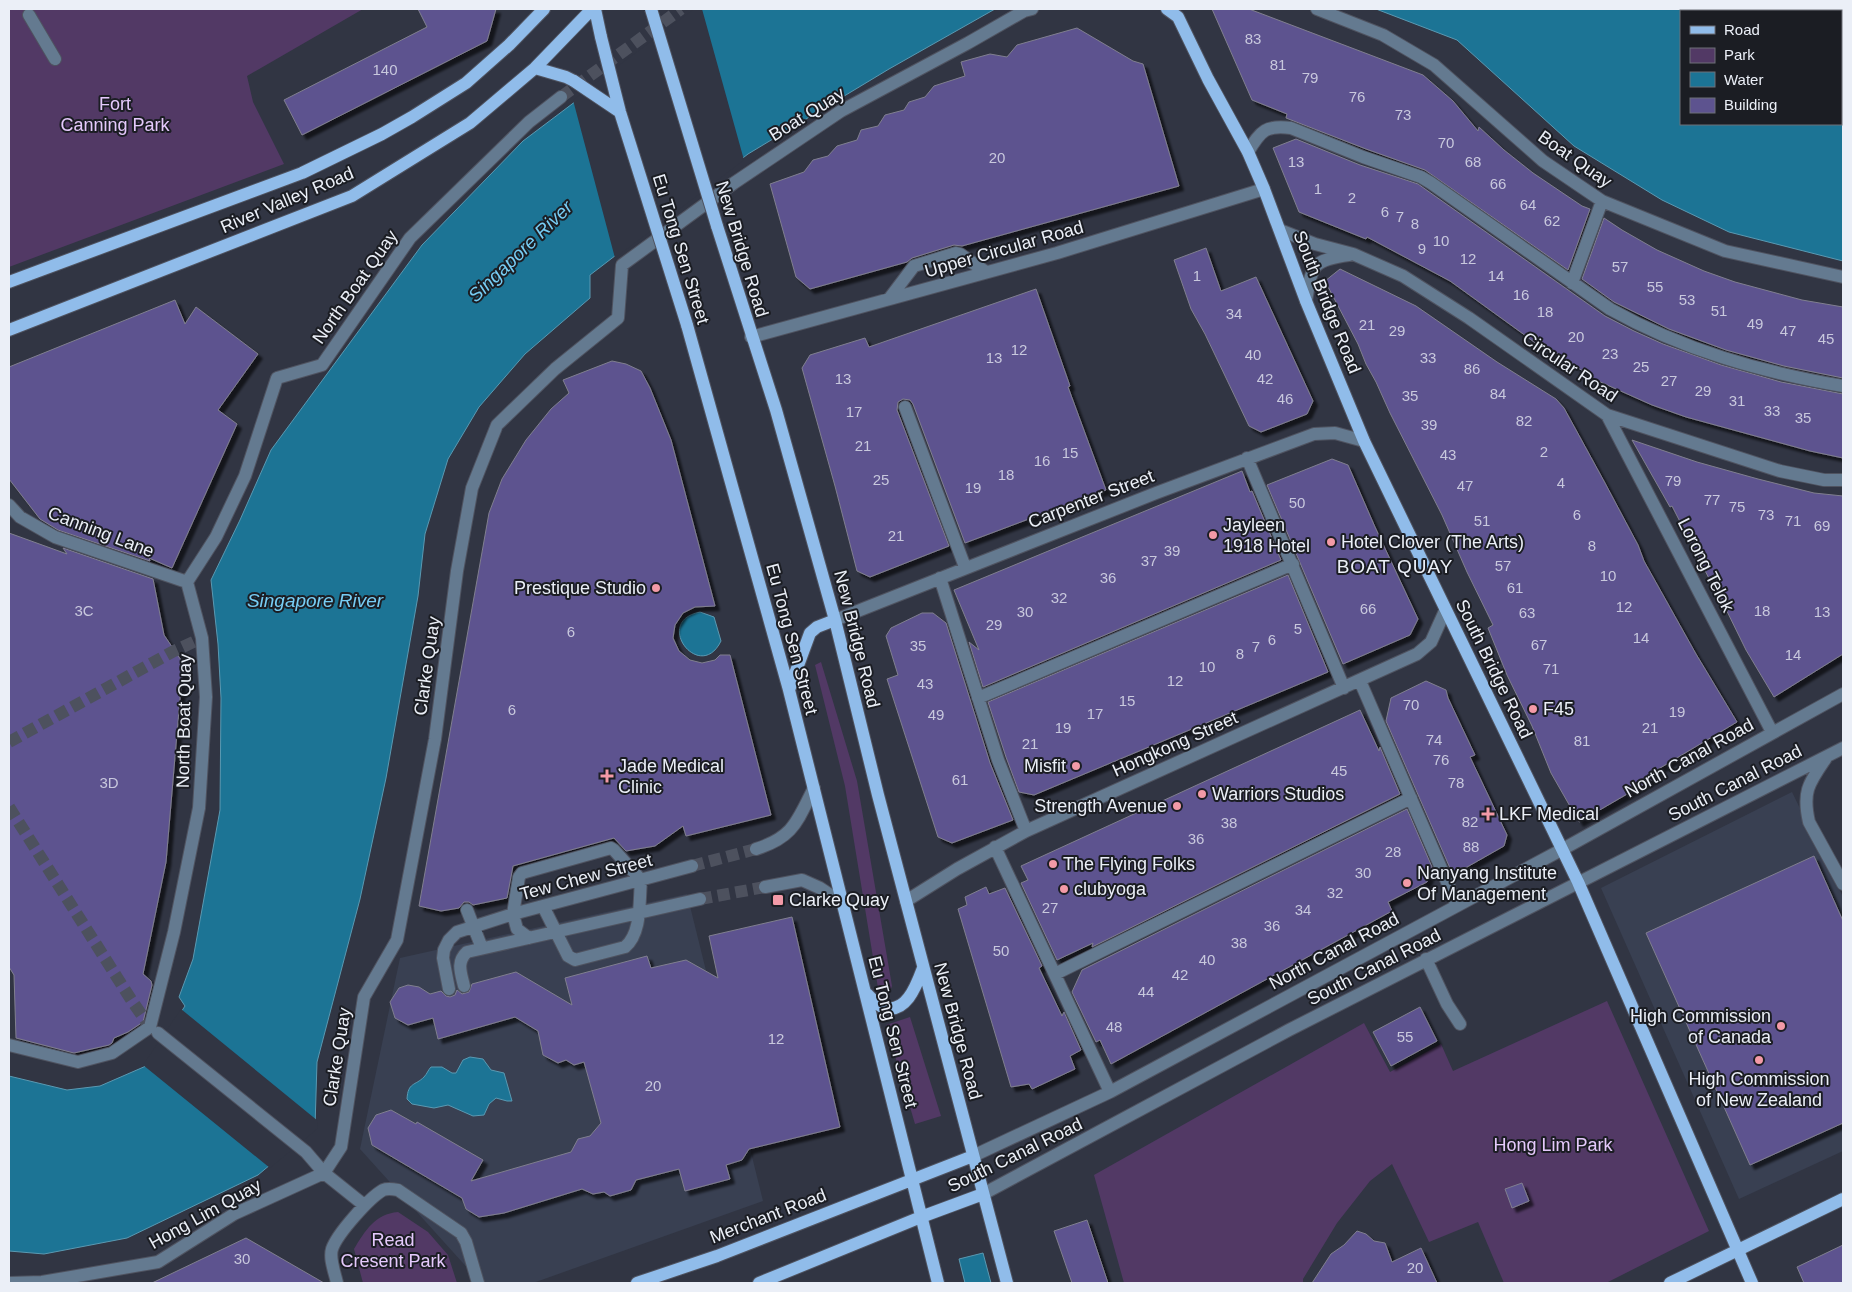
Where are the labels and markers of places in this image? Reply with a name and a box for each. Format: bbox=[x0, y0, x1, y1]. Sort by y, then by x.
place label: Jayleen 1918 Hotel bbox=[1223, 515, 1310, 556]
marker: Jayleen 1918 Hotel bbox=[1207, 529, 1219, 541]
place label: Hotel Clover (The Arts) bbox=[1341, 532, 1524, 552]
marker: Hotel Clover (The Arts) bbox=[1325, 536, 1337, 548]
place label: Prestique Studio bbox=[514, 578, 646, 598]
marker: Prestique Studio bbox=[650, 582, 662, 594]
place label: F45 bbox=[1543, 699, 1574, 719]
marker: F45 bbox=[1527, 703, 1539, 715]
place label: Jade Medical Clinic bbox=[618, 756, 724, 797]
place label: Misfit bbox=[1024, 756, 1066, 776]
marker: Misfit bbox=[1070, 760, 1082, 772]
marker: Jade Medical Clinic bbox=[600, 769, 614, 783]
place label: Warriors Studios bbox=[1212, 784, 1344, 804]
marker: Warriors Studios bbox=[1196, 788, 1208, 800]
place label: Strength Avenue bbox=[1034, 796, 1167, 816]
marker: Strength Avenue bbox=[1171, 800, 1183, 812]
place label: LKF Medical bbox=[1499, 804, 1599, 824]
marker: LKF Medical bbox=[1481, 807, 1495, 821]
place label: The Flying Folks bbox=[1063, 854, 1195, 874]
marker: The Flying Folks bbox=[1047, 858, 1059, 870]
place label: Nanyang Institute Of Management bbox=[1417, 863, 1557, 904]
marker: Nanyang Institute Of Management bbox=[1401, 877, 1413, 889]
place label: clubyoga bbox=[1074, 879, 1147, 899]
marker: clubyoga bbox=[1058, 883, 1070, 895]
place label: Clarke Quay bbox=[789, 890, 889, 910]
marker: Clarke Quay bbox=[771, 893, 785, 907]
place label: High Commission of Canada bbox=[1630, 1006, 1772, 1047]
marker: High Commission of Canada bbox=[1775, 1020, 1787, 1032]
marker: High Commission of New Zealand bbox=[1753, 1054, 1765, 1066]
place label: High Commission of New Zealand bbox=[1688, 1069, 1830, 1110]

